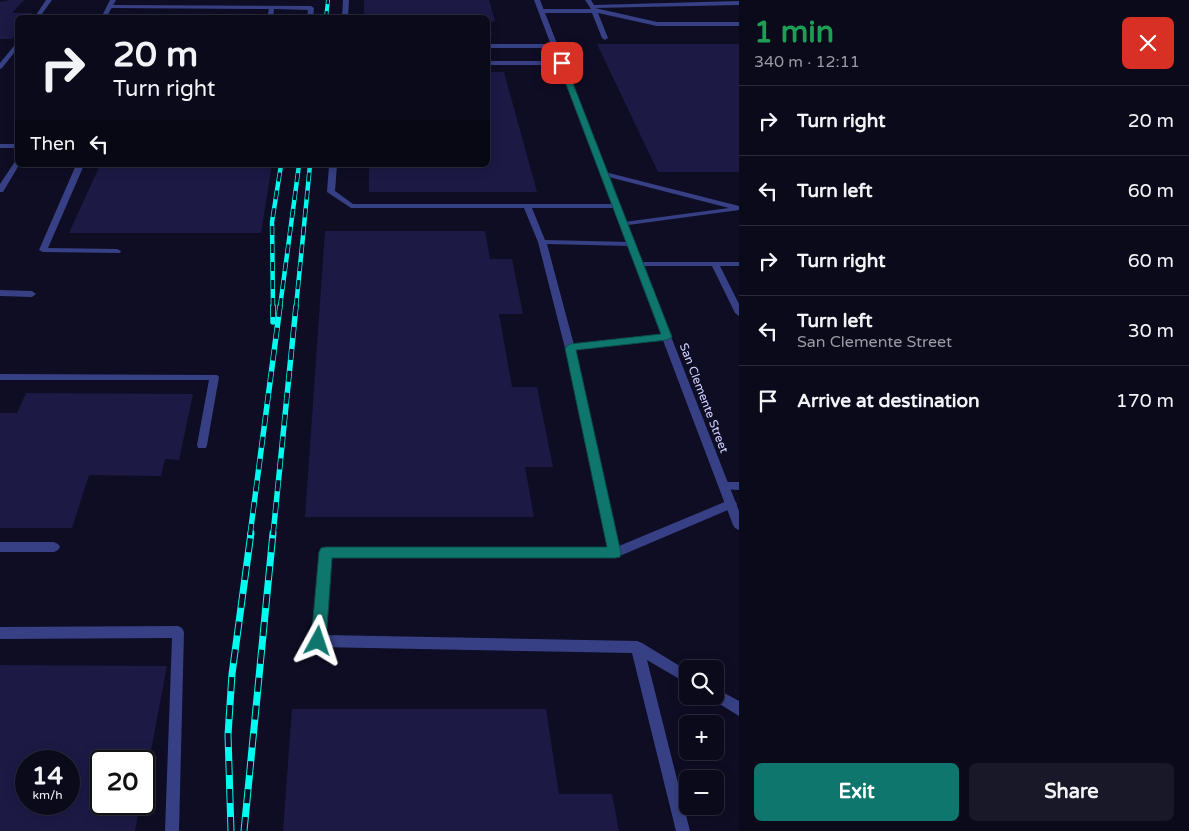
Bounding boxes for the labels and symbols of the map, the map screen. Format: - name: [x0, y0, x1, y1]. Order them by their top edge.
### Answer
- pin: [541, 42, 583, 84]
- street label: San Clemente Street: [677, 341, 732, 455]
- position arrow: [291, 614, 343, 666]
- speed limit sign: 20: [90, 750, 155, 815]

